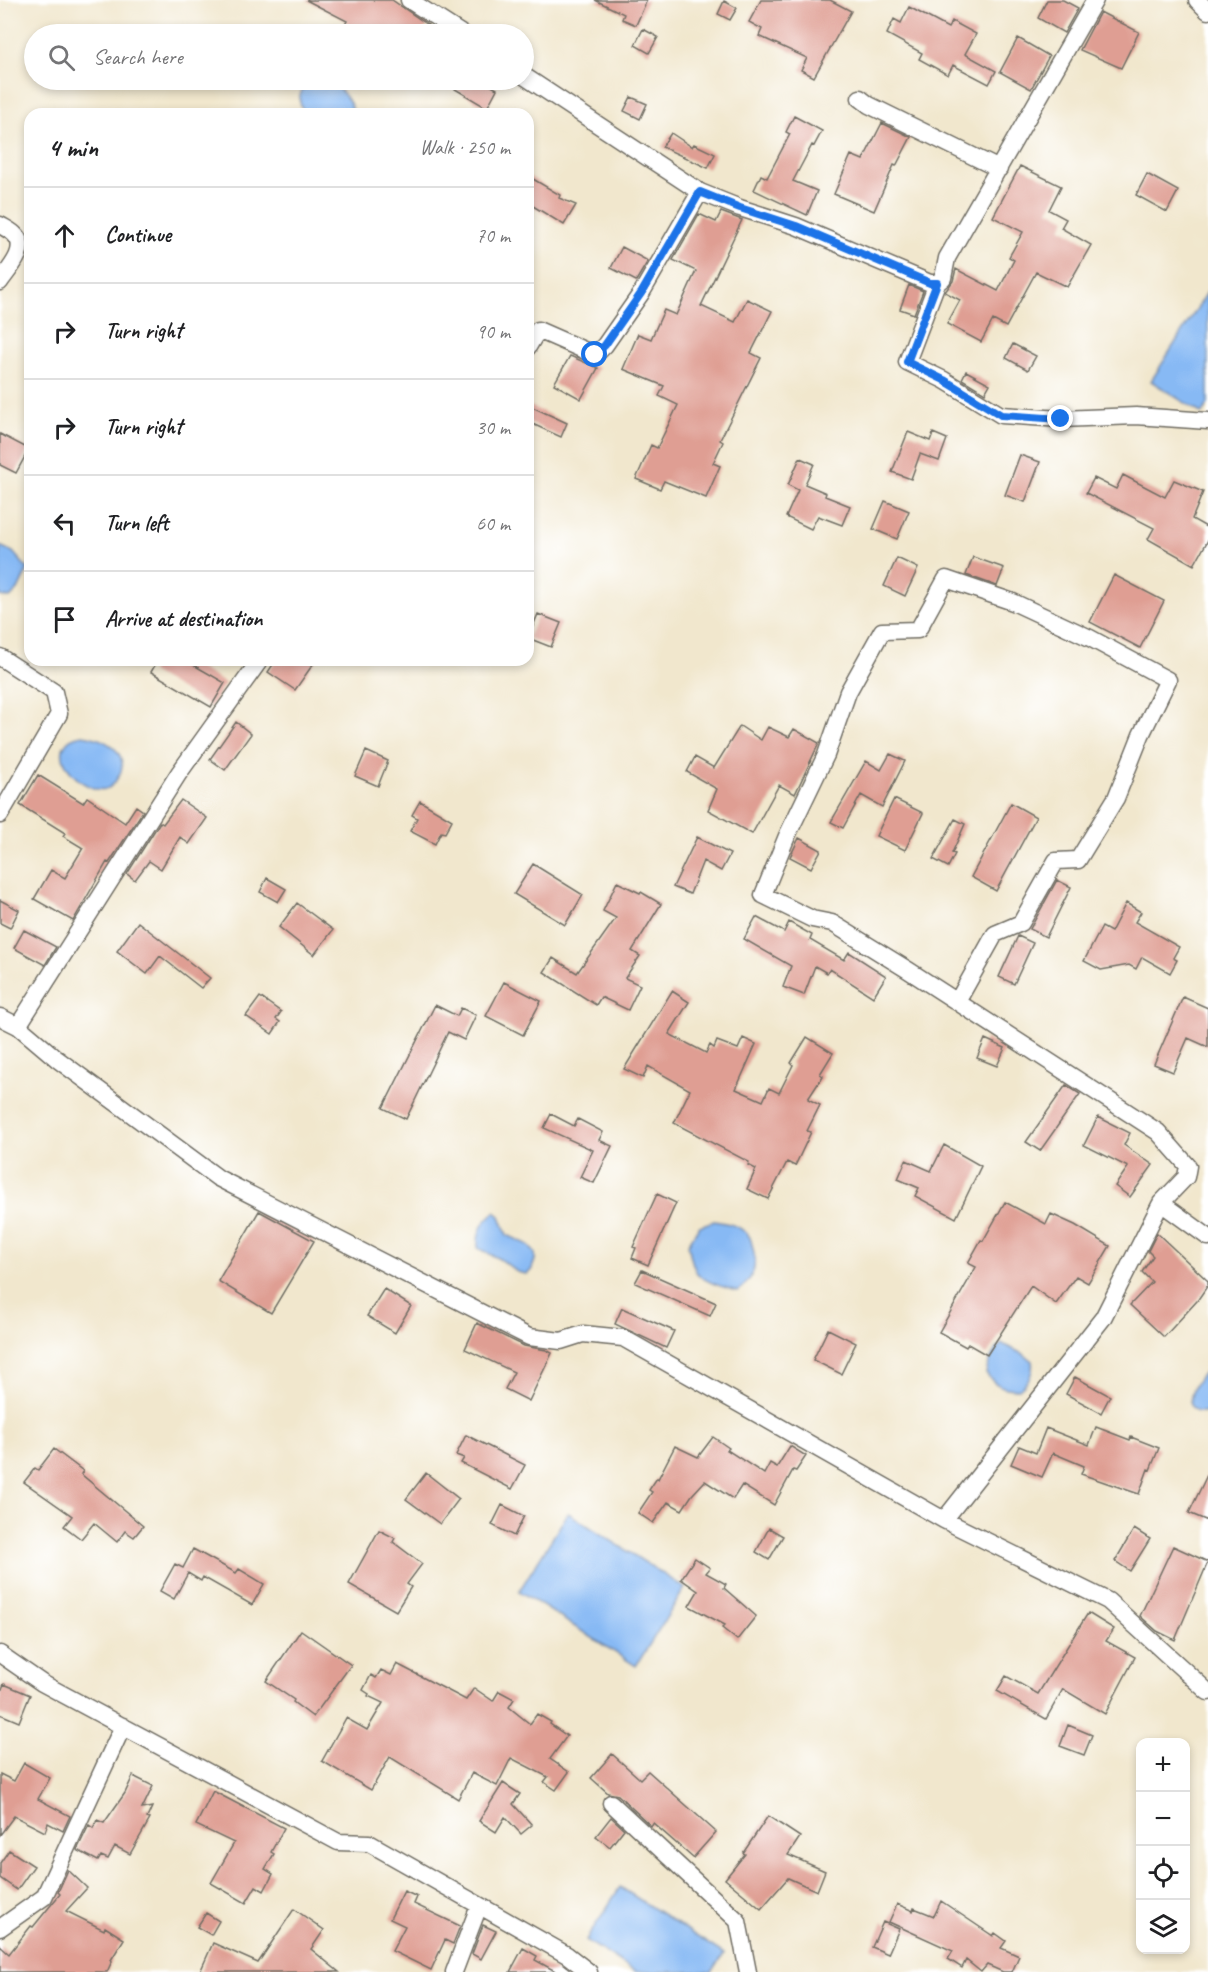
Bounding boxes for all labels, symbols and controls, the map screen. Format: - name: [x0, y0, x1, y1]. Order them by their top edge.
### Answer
- search box: [24, 24, 534, 90]
- icon: search: [45, 41, 78, 74]
- text: Search here: [93, 43, 183, 71]
- text: 4 min: [48, 131, 98, 164]
- text: Walk · 250 m: [420, 135, 510, 160]
- icon: ahead: [48, 219, 81, 252]
- text: Continue: [105, 221, 171, 249]
- text: 70 m: [476, 223, 510, 248]
- icon: right: [48, 315, 81, 348]
- text: Turn right: [105, 317, 182, 345]
- text: 90 m: [476, 319, 510, 344]
- route start: [581, 341, 607, 367]
- route end: [1047, 405, 1073, 431]
- icon: right: [48, 411, 81, 444]
- text: Turn right: [105, 413, 182, 441]
- text: 30 m: [476, 415, 510, 440]
- icon: left: [48, 507, 81, 540]
- text: Turn left: [105, 509, 169, 537]
- text: 60 m: [476, 511, 510, 536]
- icon: arrive: [48, 603, 81, 636]
- text: Arrive at destination: [105, 605, 262, 633]
- map controls: [1136, 1738, 1190, 1954]
- button: +: [1136, 1738, 1190, 1792]
- button: −: [1136, 1792, 1190, 1846]
- button: locate: [1136, 1846, 1190, 1900]
- button: layers: [1136, 1900, 1190, 1954]

